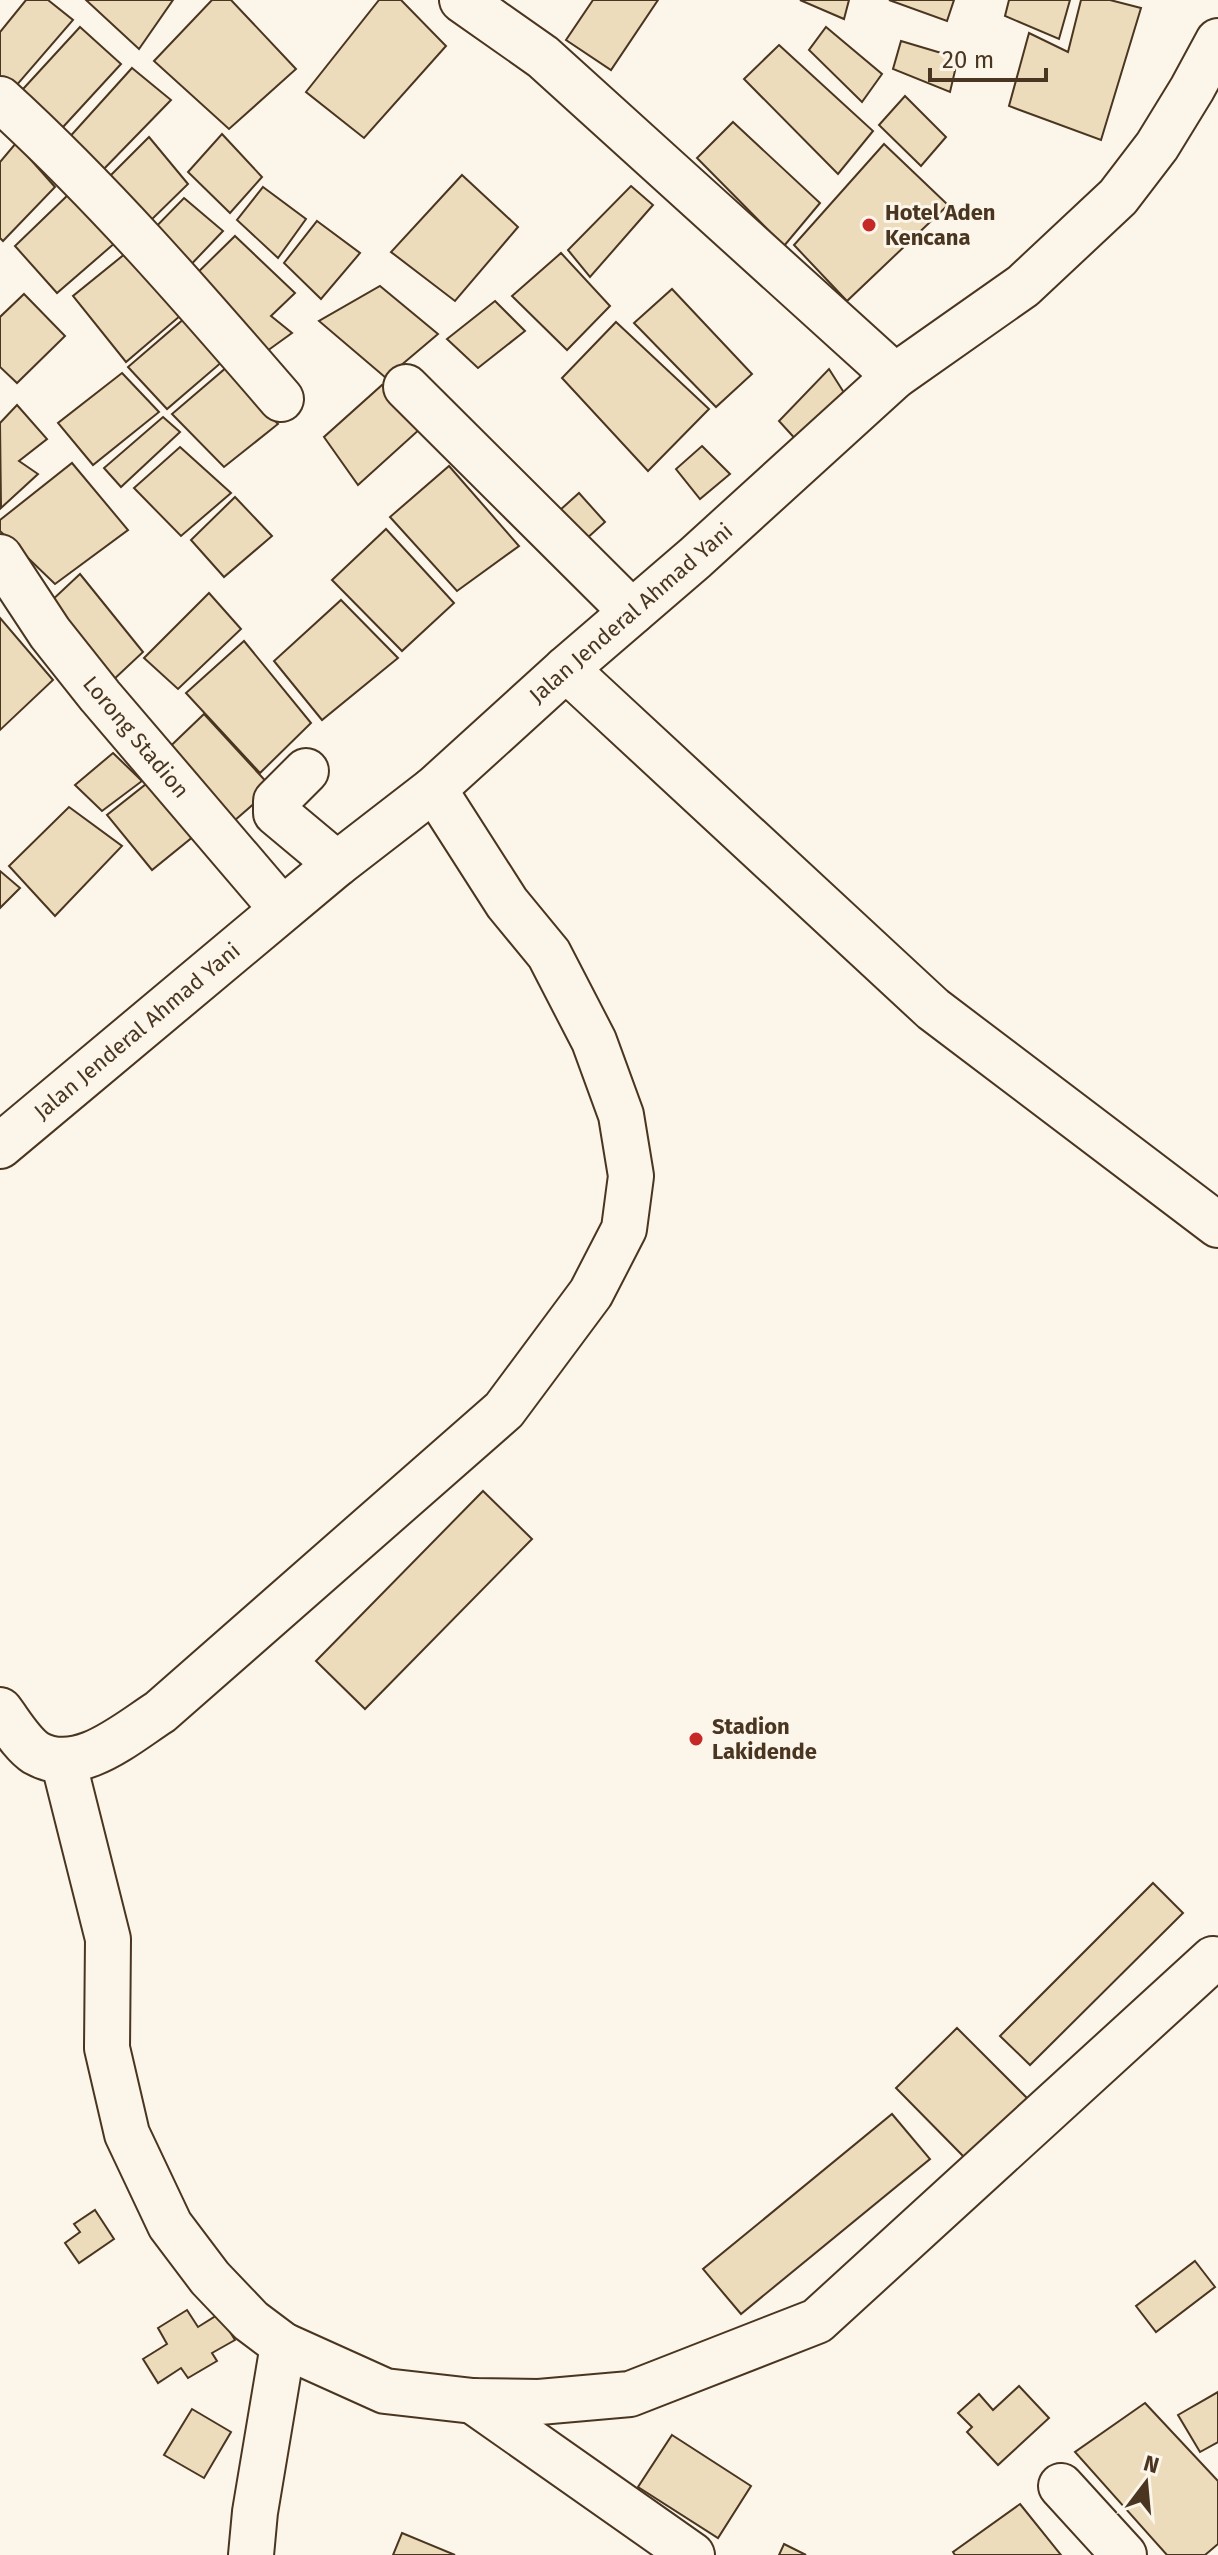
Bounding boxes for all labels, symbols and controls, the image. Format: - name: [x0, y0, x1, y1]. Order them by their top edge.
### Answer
- scale bar: [930, 32, 1046, 82]
- text: 20 m: [942, 46, 994, 74]
- place label: Hotel Aden Kencana: [885, 199, 996, 251]
- marker: Hotel Aden Kencana: [860, 216, 878, 234]
- street label: Jalan Jenderal Ahmad Yani: [524, 517, 738, 709]
- street label: Lorong Stadion: [77, 671, 195, 803]
- street label: Jalan Jenderal Ahmad Yani: [28, 937, 246, 1125]
- place label: Stadion Lakidende: [712, 1713, 817, 1765]
- marker: Stadion Lakidende: [687, 1730, 705, 1748]
- north arrow: [1106, 2443, 1186, 2523]
- text: N: [1141, 2449, 1162, 2479]

